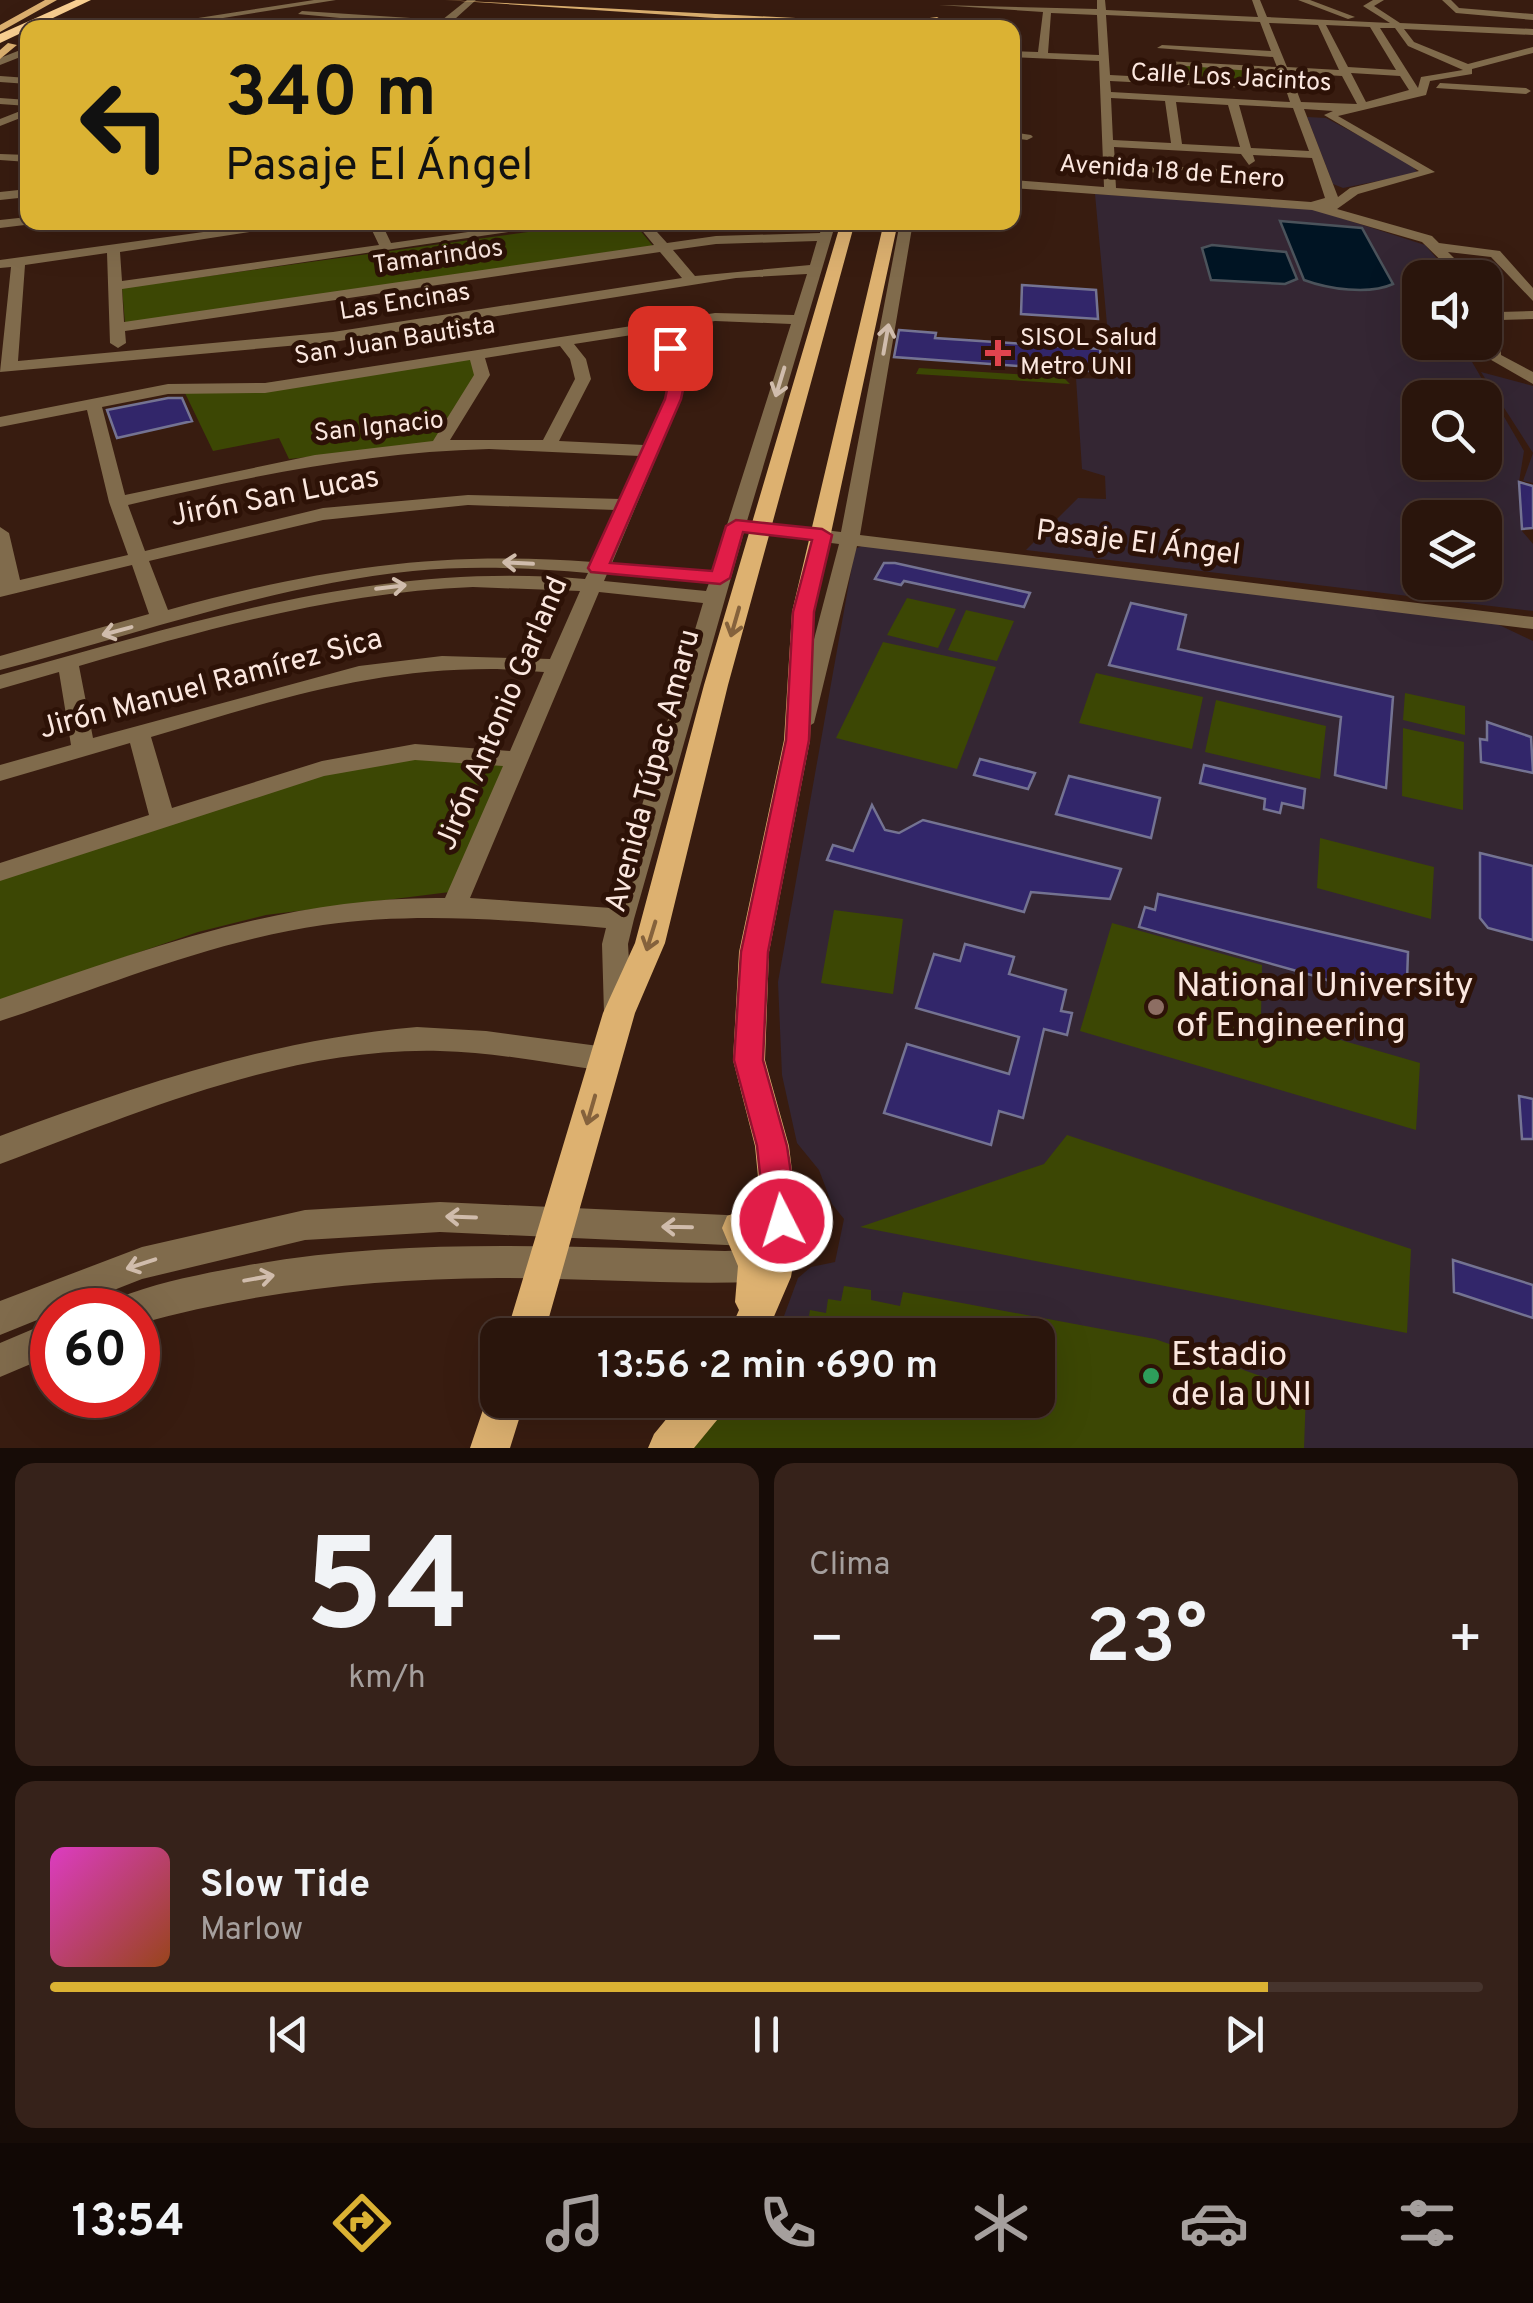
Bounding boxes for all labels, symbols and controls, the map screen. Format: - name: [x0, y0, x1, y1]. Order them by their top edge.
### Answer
- text: 340 m: [225, 52, 437, 141]
- street label: Calle Los Jacintos: [1130, 58, 1332, 100]
- icon: left: [60, 60, 190, 190]
- text: Pasaje El Ángel: [225, 139, 533, 196]
- street label: Avenida 18 de Enero: [1058, 149, 1286, 197]
- street label: Tamarindos: [371, 233, 505, 283]
- map controls: [1402, 260, 1502, 600]
- button: sound: [1402, 260, 1502, 360]
- street label: Las Encinas: [337, 277, 473, 329]
- pin: [628, 306, 713, 391]
- street label: San Juan Bautista: [292, 310, 498, 374]
- icon: arrive: [643, 321, 698, 376]
- one-way arrow: [877, 323, 896, 356]
- place label: SISOL Salud Metro UNI: [1020, 323, 1157, 384]
- marker: SISOL Salud Metro UNI: [985, 340, 1011, 366]
- one-way arrow: [770, 366, 788, 398]
- button: search: [1402, 380, 1502, 480]
- street label: San Ignacio: [313, 405, 445, 451]
- street label: Jirón San Lucas: [168, 460, 382, 536]
- button: layers: [1402, 500, 1502, 600]
- street label: Pasaje El Ángel: [1034, 511, 1242, 575]
- one-way arrow: [503, 553, 535, 572]
- street label: Jirón Antonio Garland: [429, 572, 577, 856]
- one-way arrow: [374, 577, 407, 596]
- one-way arrow: [725, 606, 743, 637]
- street label: Jirón Manuel Ramírez Sica: [35, 621, 387, 749]
- one-way arrow: [102, 623, 133, 642]
- street label: Avenida Túpac Amaru: [598, 625, 710, 917]
- one-way arrow: [641, 920, 659, 951]
- place label: National University of Engineering: [1176, 965, 1473, 1049]
- marker: National University of Engineering: [1145, 996, 1167, 1018]
- one-way arrow: [581, 1094, 599, 1125]
- position arrow: [730, 1169, 834, 1273]
- one-way arrow: [446, 1208, 478, 1227]
- one-way arrow: [662, 1218, 694, 1236]
- one-way arrow: [126, 1256, 157, 1274]
- one-way arrow: [242, 1268, 275, 1287]
- speed limit sign: 60: [30, 1288, 160, 1418]
- place label: Estadio de la UNI: [1171, 1334, 1312, 1418]
- text: 13:56 · 2 min · 690 m: [597, 1343, 938, 1392]
- marker: Estadio de la UNI: [1140, 1365, 1162, 1387]
- text: 54: [304, 1511, 470, 1676]
- text: Clima: [809, 1546, 890, 1586]
- text: 23°: [1085, 1594, 1207, 1689]
- text: −: [809, 1607, 844, 1677]
- text: +: [1448, 1607, 1483, 1677]
- text: km/h: [348, 1659, 426, 1699]
- text: Slow Tide: [200, 1862, 370, 1911]
- text: Marlow: [200, 1911, 303, 1951]
- icon: previous: [261, 2007, 316, 2062]
- icon: pause: [739, 2007, 794, 2062]
- icon: next: [1217, 2007, 1272, 2062]
- icon: directions: [327, 2188, 397, 2258]
- icon: music: [540, 2188, 610, 2258]
- icon: phone: [753, 2188, 823, 2258]
- icon: climate: [966, 2188, 1036, 2258]
- icon: car: [1179, 2188, 1249, 2258]
- icon: filters: [1392, 2188, 1462, 2258]
- text: 13:54: [71, 2195, 185, 2252]

